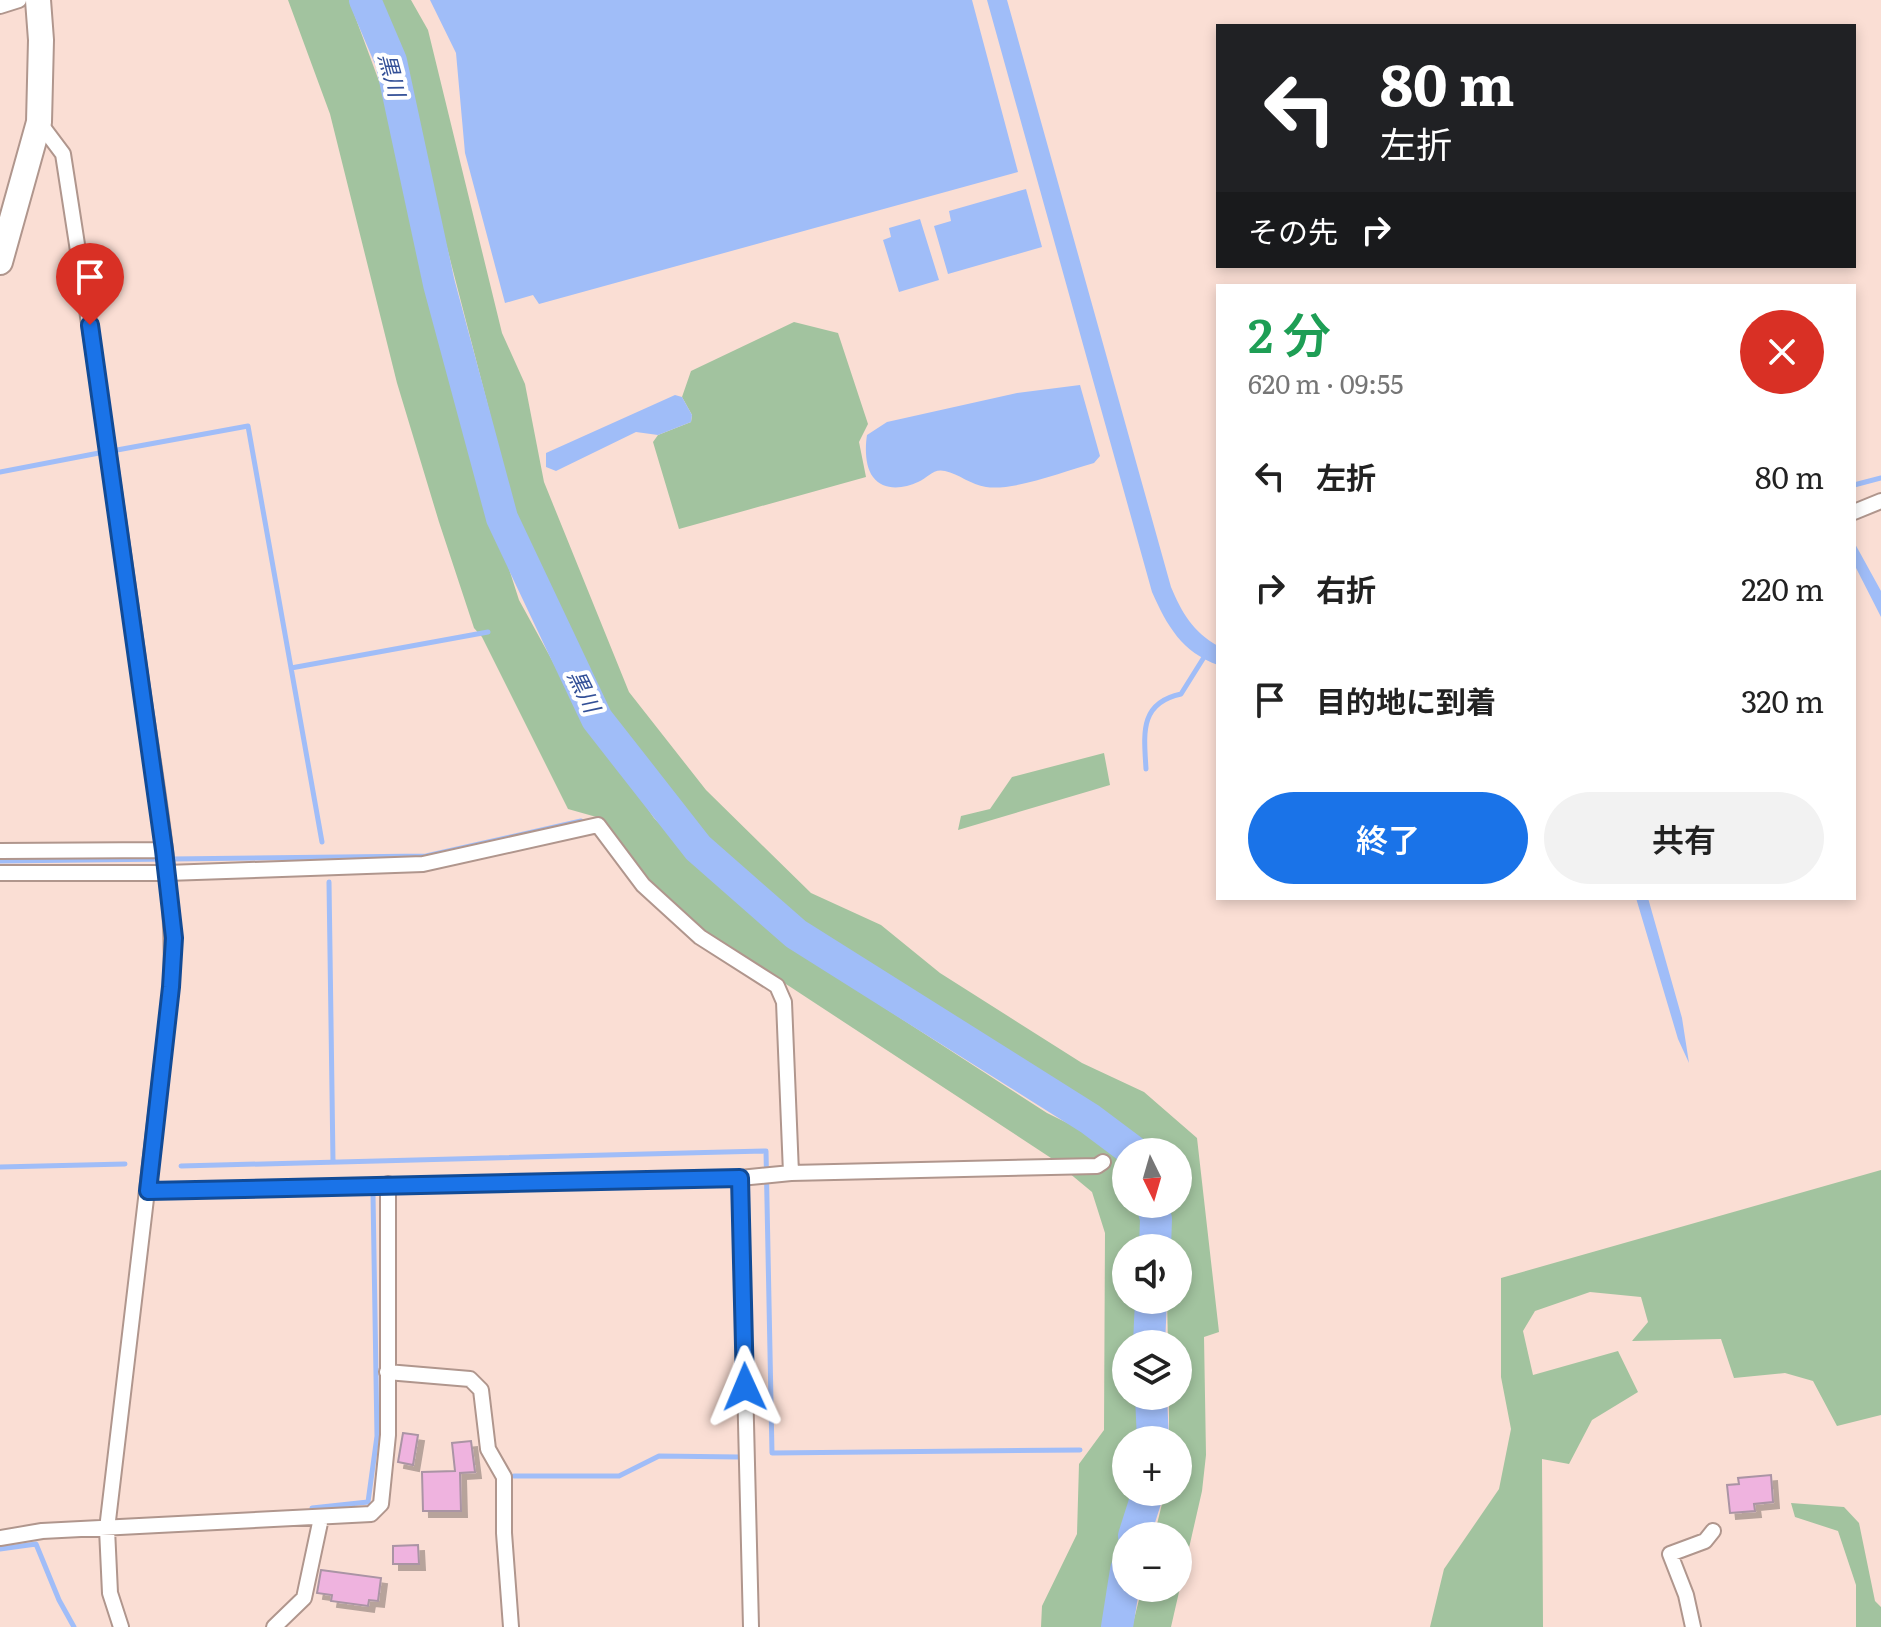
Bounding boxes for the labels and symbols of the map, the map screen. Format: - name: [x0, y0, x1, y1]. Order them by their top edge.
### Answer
- water label: 黒川: [372, 49, 416, 102]
- pin: [56, 243, 124, 325]
- water label: 黒川: [561, 663, 611, 719]
- north arrow: [1112, 1138, 1192, 1218]
- position arrow: [703, 1345, 787, 1429]

